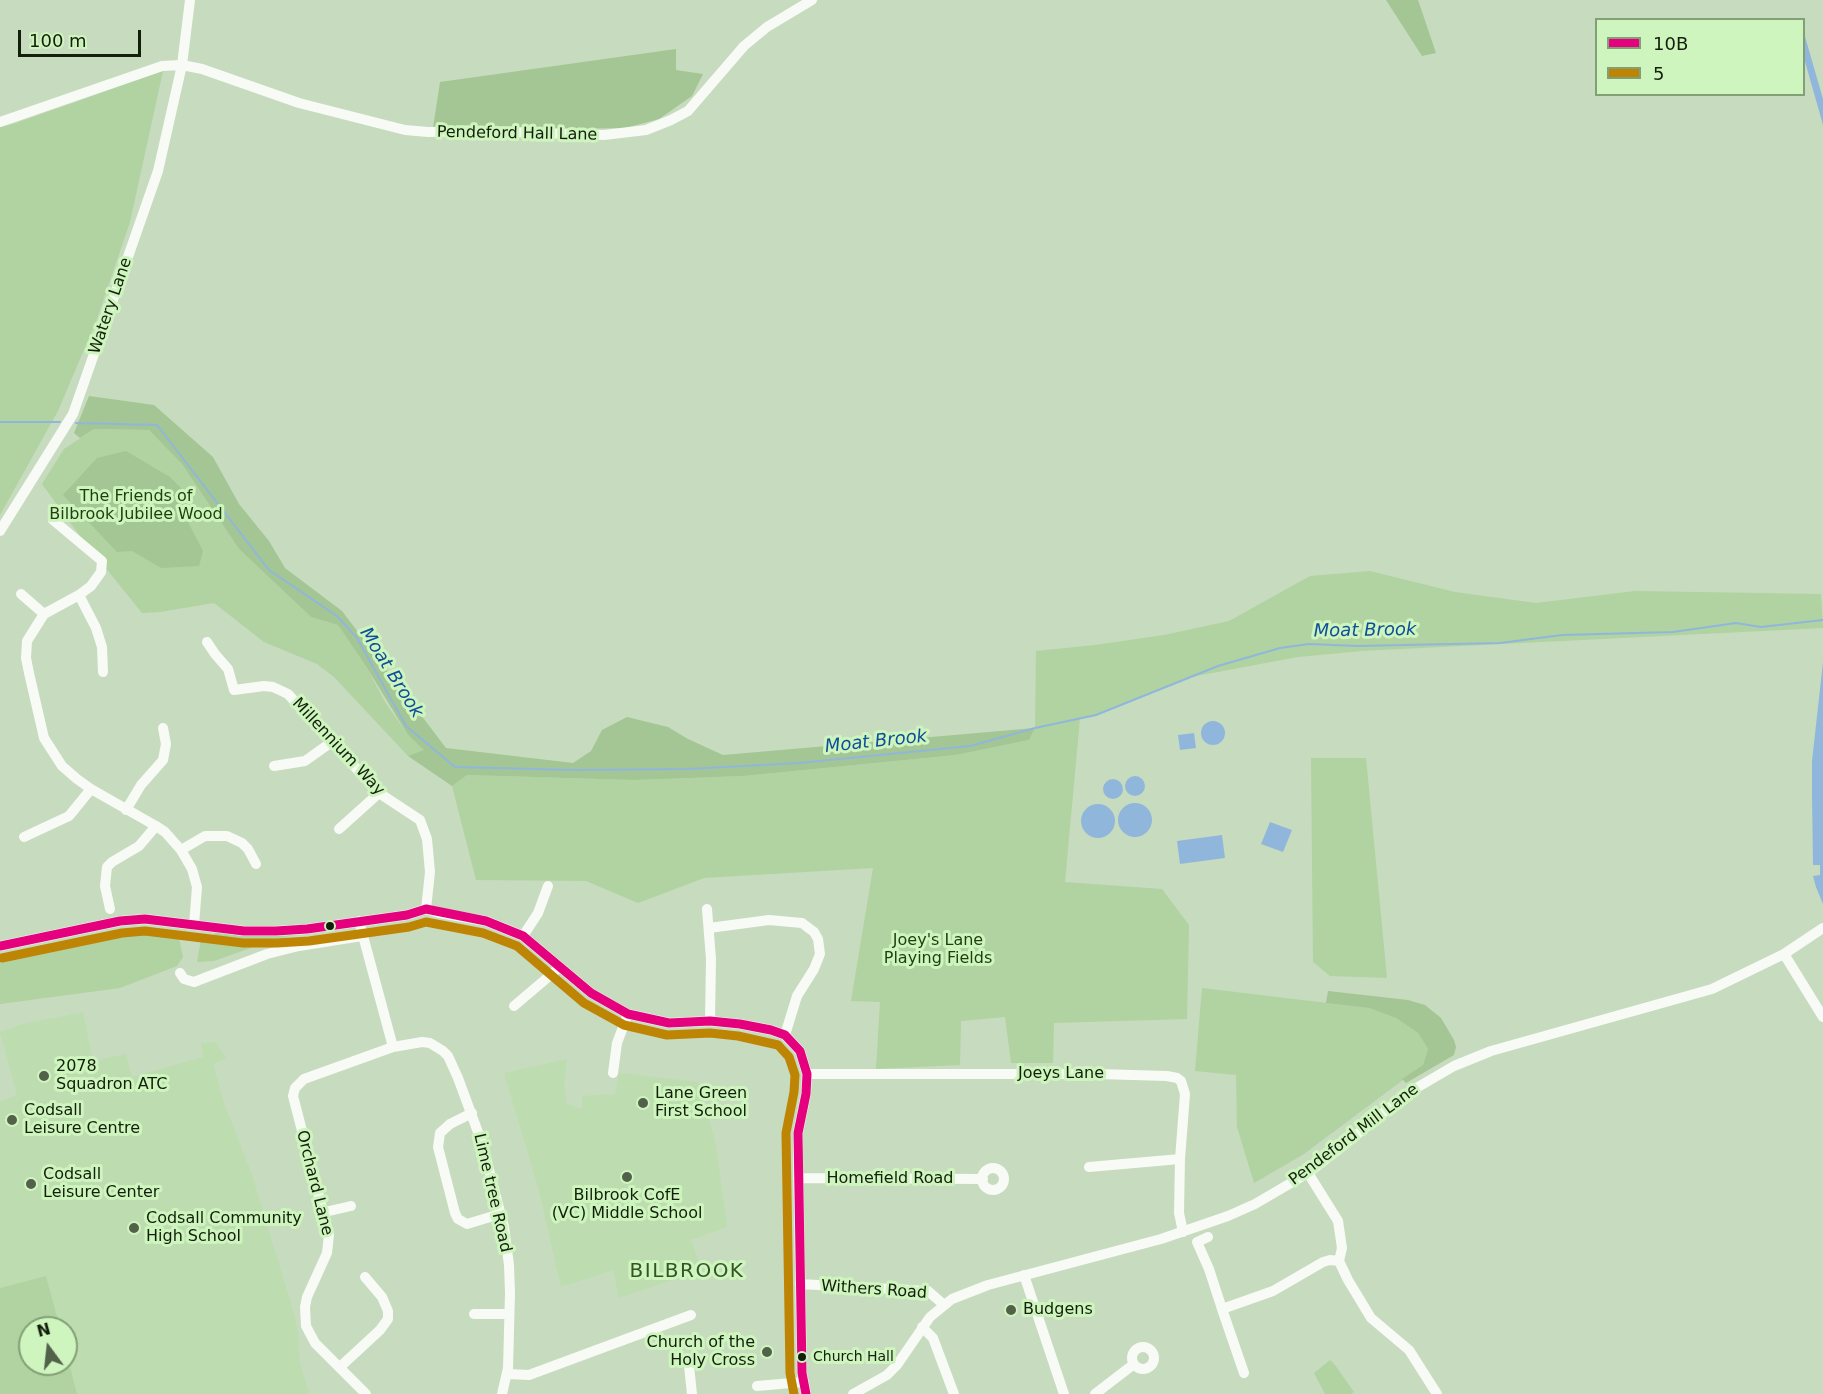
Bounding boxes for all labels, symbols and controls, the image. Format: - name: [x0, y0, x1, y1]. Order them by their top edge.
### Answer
- scale bar: [21, 18, 144, 56]
- legend: [1595, 18, 1805, 96]
- text: 100 m: [29, 30, 87, 51]
- text: 10B: [1653, 33, 1688, 54]
- text: 5: [1653, 63, 1664, 84]
- street label: Pendeford Hall Lane: [437, 123, 597, 145]
- street label: Watery Lane: [86, 255, 136, 357]
- park label: The Friends of Bilbrook Jubilee Wood: [49, 487, 223, 525]
- water label: Moat Brook: [1314, 619, 1416, 643]
- water label: Moat Brook: [355, 624, 427, 722]
- street label: Millennium Way: [288, 694, 388, 800]
- water label: Moat Brook: [824, 726, 928, 758]
- unlabelled marker: [324, 920, 336, 932]
- park label: Joey's Lane Playing Fields: [884, 931, 992, 969]
- place label: 2078 Squadron ATC: [56, 1057, 167, 1095]
- street label: Joeys Lane: [1018, 1064, 1104, 1084]
- marker: 2078 Squadron ATC: [37, 1069, 51, 1083]
- street label: Pendeford Mill Lane: [1286, 1080, 1422, 1190]
- place label: Lane Green First School: [655, 1084, 747, 1122]
- marker: Lane Green First School: [636, 1096, 650, 1110]
- place label: Codsall Leisure Centre: [24, 1101, 140, 1139]
- marker: Codsall Leisure Centre: [5, 1113, 19, 1127]
- street label: Orchard Lane: [292, 1128, 336, 1238]
- street label: Lime tree Road: [469, 1132, 515, 1254]
- place label: Codsall Leisure Center: [43, 1165, 159, 1203]
- street label: Homefield Road: [826, 1169, 954, 1189]
- marker: Bilbrook CofE (VC) Middle School: [620, 1170, 634, 1184]
- marker: Codsall Leisure Center: [24, 1177, 38, 1191]
- place label: Bilbrook CofE (VC) Middle School: [552, 1186, 702, 1224]
- place label: Codsall Community High School: [146, 1209, 302, 1247]
- marker: Codsall Community High School: [127, 1221, 141, 1235]
- district label: BILBROOK: [630, 1260, 744, 1284]
- street label: Withers Road: [820, 1277, 928, 1303]
- place label: Budgens: [1023, 1300, 1093, 1320]
- marker: Budgens: [1004, 1303, 1018, 1317]
- north arrow: [18, 1316, 78, 1376]
- text: N: [35, 1319, 53, 1341]
- place label: Church of the Holy Cross: [647, 1333, 755, 1371]
- marker: Church of the Holy Cross: [760, 1345, 774, 1359]
- place label: Church Hall: [813, 1349, 894, 1365]
- marker: Church Hall: [796, 1351, 808, 1363]

